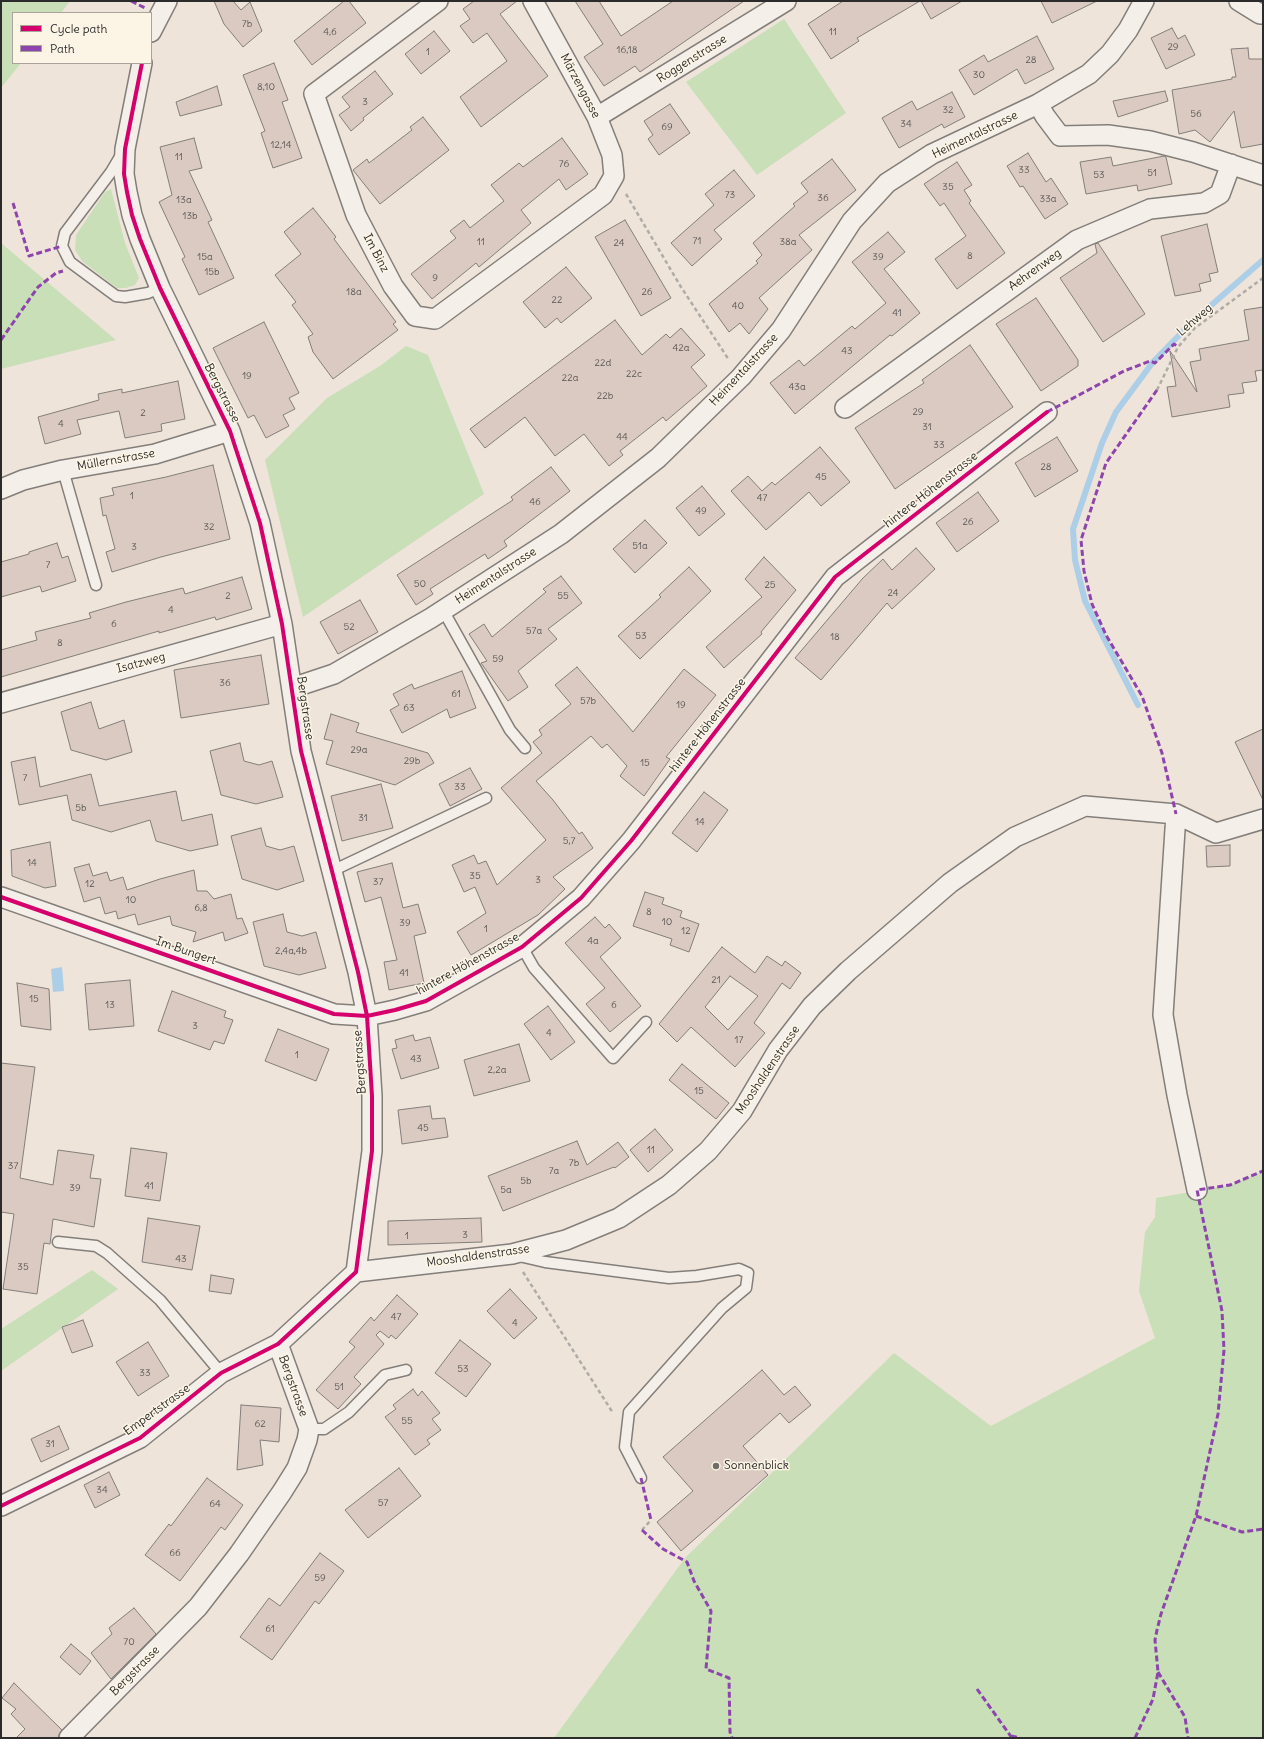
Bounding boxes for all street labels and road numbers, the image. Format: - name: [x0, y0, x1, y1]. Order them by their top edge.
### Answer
- street label: Roggenstrasse: [654, 32, 730, 86]
- street label: Märzengasse: [557, 51, 603, 121]
- street label: Heimentalstrasse: [930, 108, 1020, 162]
- street label: Im Binz: [360, 231, 392, 275]
- street label: Aehrenweg: [1006, 246, 1064, 294]
- street label: Lehweg: [1174, 301, 1216, 339]
- street label: Heimentalstrasse: [707, 331, 781, 409]
- street label: Bergstrasse: [201, 361, 243, 425]
- street label: Müllernstrasse: [76, 446, 156, 474]
- street label: hintere Höhenstrasse: [881, 449, 981, 531]
- street label: Heimentalstrasse: [453, 544, 539, 608]
- street label: Isatzweg: [115, 650, 167, 676]
- street label: Bergstrasse: [293, 675, 317, 741]
- street label: hintere Höhenstrasse: [667, 675, 749, 775]
- street label: hintere Höhenstrasse: [414, 930, 522, 998]
- street label: Im Bungert: [154, 934, 218, 968]
- street label: Mooshaldenstrasse: [733, 1023, 803, 1117]
- street label: Bergstrasse: [351, 1029, 369, 1095]
- street label: Mooshaldenstrasse: [426, 1242, 530, 1270]
- street label: Bergstrasse: [275, 1353, 311, 1419]
- street label: Empertstrasse: [121, 1381, 193, 1439]
- street label: Bergstrasse: [107, 1643, 163, 1699]

